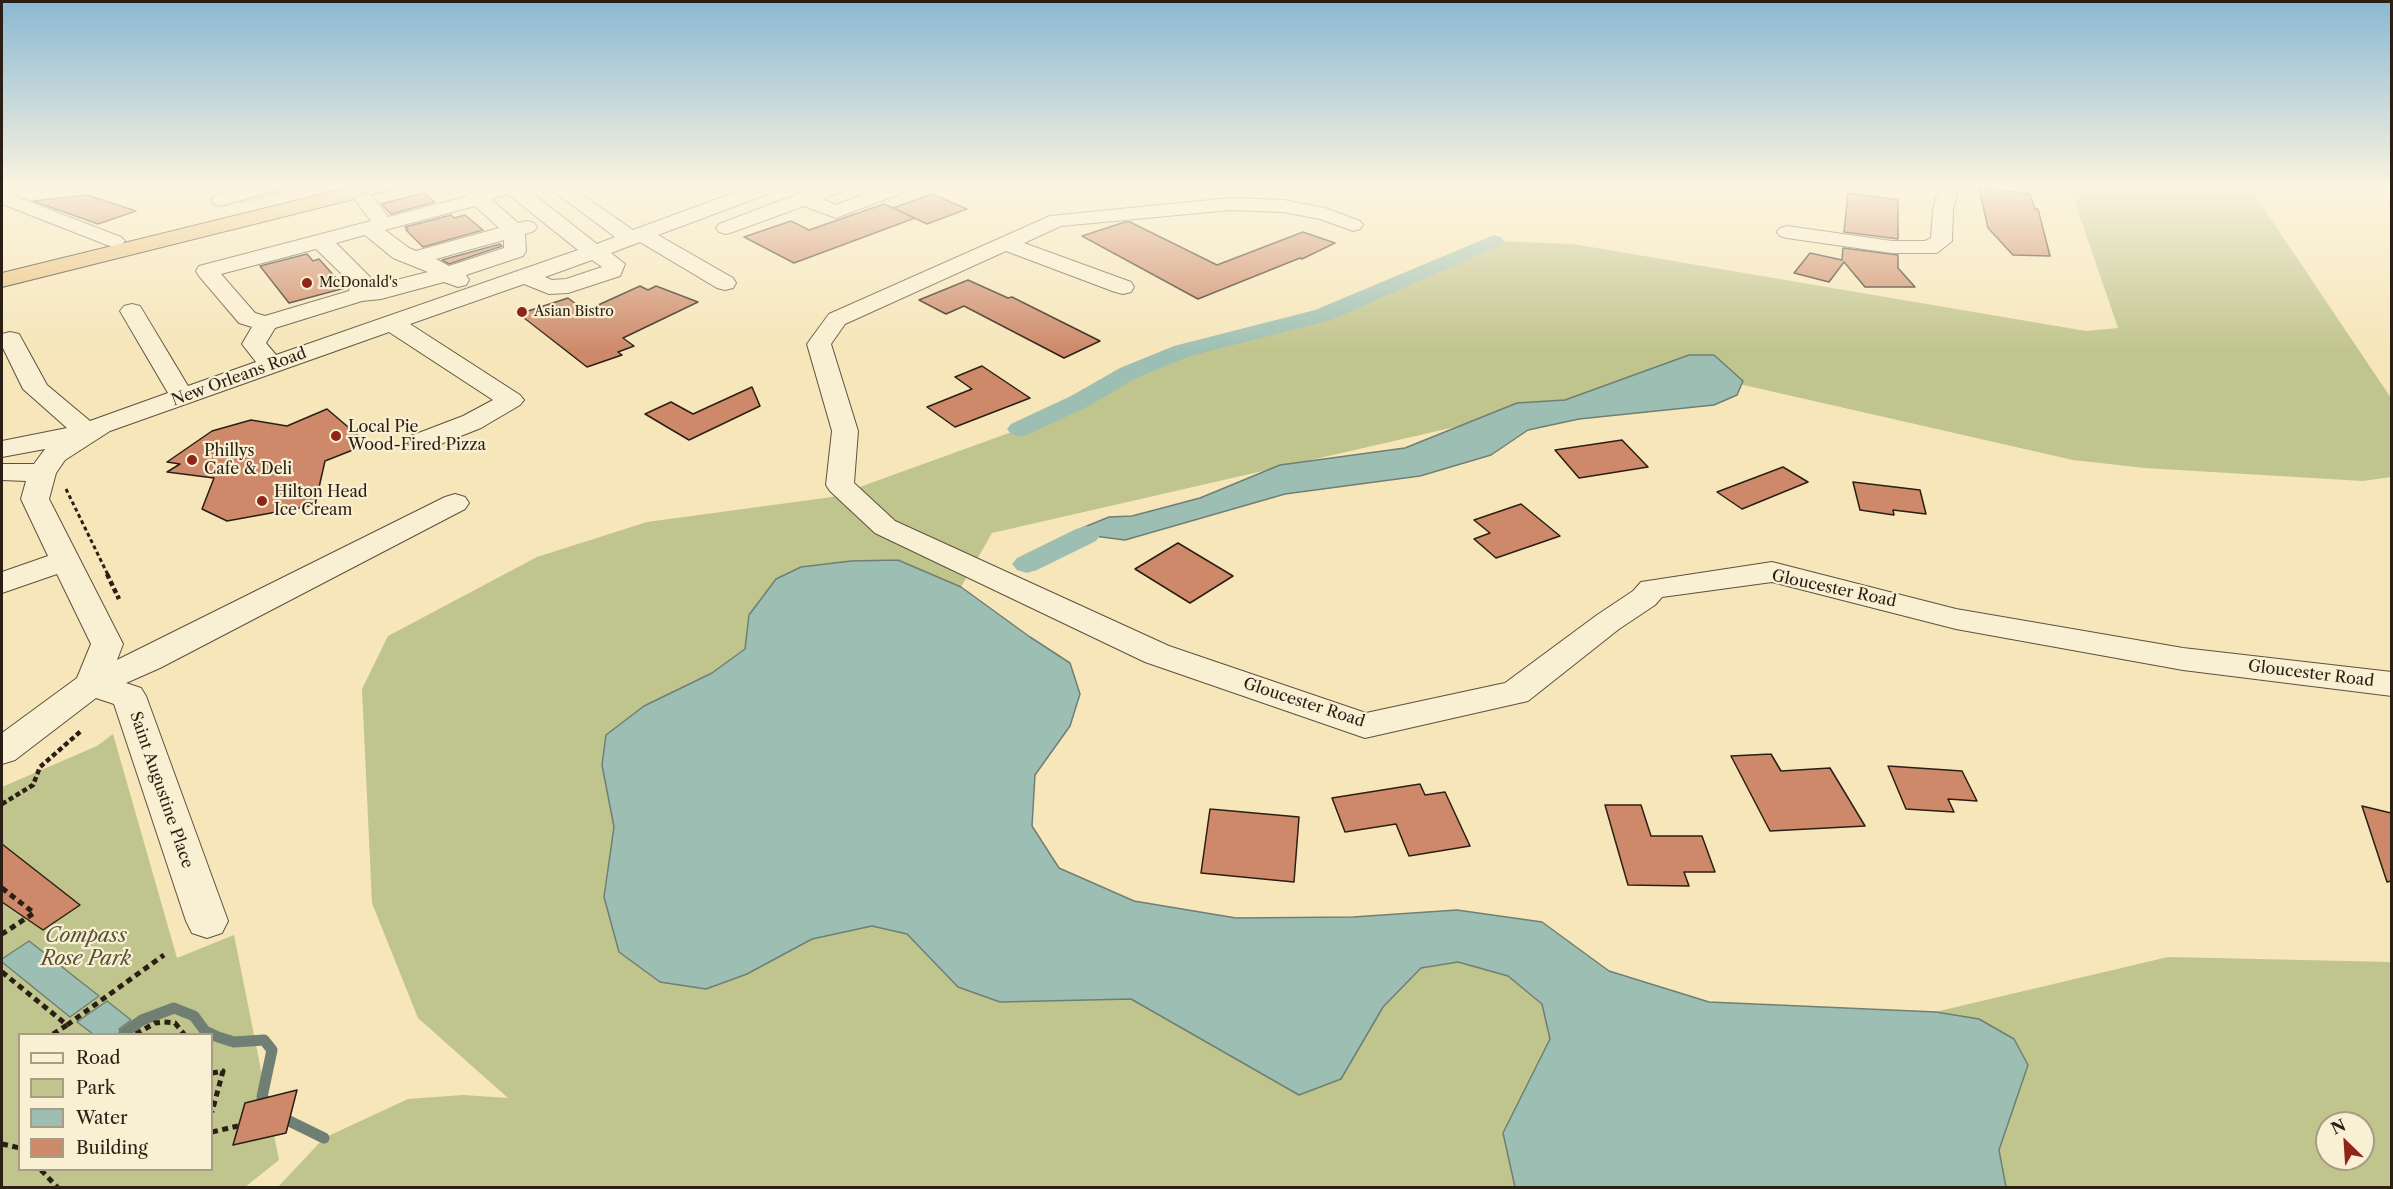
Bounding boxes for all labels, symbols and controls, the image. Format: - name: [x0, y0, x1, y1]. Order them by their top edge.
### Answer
- place label: McDonald's: [319, 275, 398, 291]
- marker: McDonald's: [300, 276, 314, 290]
- place label: Asian Bistro: [534, 304, 614, 320]
- marker: Asian Bistro: [515, 305, 529, 319]
- street label: New Orleans Road: [169, 344, 309, 410]
- place label: Local Pie Wood-Fired Pizza: [348, 417, 486, 455]
- marker: Local Pie Wood-Fired Pizza: [329, 429, 343, 443]
- place label: Phillys Cafe & Deli: [204, 441, 292, 479]
- marker: Phillys Cafe & Deli: [185, 453, 199, 467]
- place label: Hilton Head Ice Cream: [274, 482, 368, 520]
- marker: Hilton Head Ice Cream: [255, 494, 269, 508]
- street label: Gloucester Road: [1770, 566, 1898, 612]
- street label: Gloucester Road: [2247, 657, 2375, 691]
- street label: Gloucester Road: [1241, 674, 1367, 732]
- street label: Saint Augustine Place: [125, 709, 197, 871]
- park label: Compass Rose Park: [41, 924, 131, 971]
- legend: [18, 1033, 213, 1171]
- text: Road: [76, 1047, 121, 1069]
- text: Park: [76, 1077, 115, 1099]
- text: Water: [76, 1107, 128, 1129]
- north arrow: [2315, 1111, 2375, 1171]
- text: N: [2328, 1114, 2349, 1139]
- text: Building: [76, 1137, 148, 1159]

